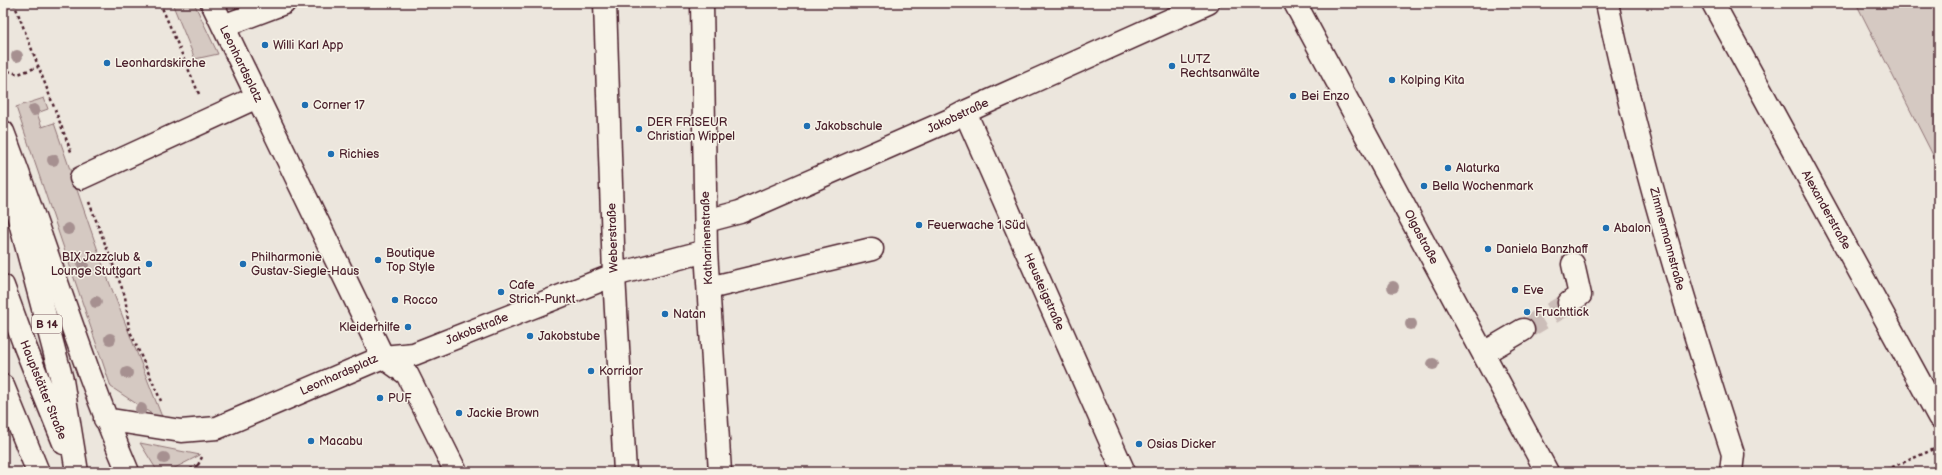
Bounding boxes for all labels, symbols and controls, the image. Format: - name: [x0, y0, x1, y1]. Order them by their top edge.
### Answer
- street label: Leonhardsplatz: [216, 23, 266, 105]
- place label: Willi Karl App: [273, 38, 344, 53]
- marker: Willi Karl App: [260, 40, 270, 50]
- place label: LUTZ Rechtsanwälte: [1180, 52, 1260, 81]
- place label: Leonhardskirche: [115, 56, 206, 71]
- marker: Leonhardskirche: [102, 58, 112, 68]
- marker: LUTZ Rechtsanwälte: [1167, 61, 1177, 71]
- place label: Kolping Kita: [1400, 73, 1465, 88]
- marker: Kolping Kita: [1387, 75, 1397, 85]
- place label: Bei Enzo: [1301, 89, 1350, 104]
- marker: Bei Enzo: [1288, 91, 1298, 101]
- street label: Jakobstraße: [925, 95, 991, 137]
- place label: Corner 17: [313, 98, 365, 113]
- marker: Corner 17: [300, 100, 310, 110]
- place label: DER FRISEUR Christian Wippel: [647, 115, 735, 144]
- place label: Jakobschule: [815, 119, 882, 134]
- marker: Jakobschule: [802, 121, 812, 131]
- marker: DER FRISEUR Christian Wippel: [634, 124, 644, 134]
- place label: Richies: [339, 147, 379, 162]
- marker: Richies: [326, 149, 336, 159]
- place label: Alaturka: [1456, 161, 1500, 176]
- marker: Alaturka: [1443, 163, 1453, 173]
- street label: Alexanderstraße: [1798, 168, 1854, 252]
- place label: Bella Wochenmark: [1432, 179, 1533, 194]
- marker: Bella Wochenmark: [1419, 181, 1429, 191]
- street label: Zimmermannstraße: [1646, 185, 1688, 292]
- street label: Katharinenstraße: [698, 191, 716, 285]
- street label: Weberstraße: [604, 203, 622, 273]
- street label: Olgastraße: [1400, 207, 1442, 267]
- place label: Feuerwache 1 Süd: [927, 218, 1026, 233]
- marker: Feuerwache 1 Süd: [914, 220, 924, 230]
- place label: Abalon: [1614, 221, 1651, 236]
- marker: Abalon: [1601, 223, 1611, 233]
- place label: Daniela Banzhaff: [1496, 242, 1589, 257]
- marker: Daniela Banzhaff: [1483, 244, 1493, 254]
- place label: Boutique Top Style: [386, 246, 435, 275]
- place label: BIX Jazzclub & Lounge Stuttgart: [51, 250, 141, 279]
- place label: Philharmonie Gustav-Siegle-Haus: [251, 250, 359, 279]
- street label: Heusteigstraße: [1020, 251, 1068, 333]
- marker: Boutique Top Style: [373, 255, 383, 265]
- marker: BIX Jazzclub & Lounge Stuttgart: [144, 259, 154, 269]
- marker: Philharmonie Gustav-Siegle-Haus: [238, 259, 248, 269]
- place label: Cafe Strich-Punkt: [509, 278, 576, 307]
- place label: Eve: [1523, 283, 1544, 298]
- marker: Eve: [1510, 285, 1520, 295]
- marker: Cafe Strich-Punkt: [496, 287, 506, 297]
- place label: Rocco: [403, 293, 438, 308]
- marker: Rocco: [390, 295, 400, 305]
- place label: Fruchttick: [1535, 305, 1589, 320]
- place label: Natan: [673, 307, 706, 322]
- marker: Fruchttick: [1522, 307, 1532, 317]
- marker: Natan: [660, 309, 670, 319]
- street label: Jakobstraße: [443, 310, 511, 348]
- road number: B 14: [32, 315, 62, 333]
- place label: Kleiderhilfe: [339, 320, 400, 335]
- marker: Kleiderhilfe: [403, 322, 413, 332]
- place label: Jakobstube: [538, 329, 600, 344]
- marker: Jakobstube: [525, 331, 535, 341]
- street label: Hauptstätter Straße: [16, 338, 70, 442]
- street label: Leonhardsplatz: [298, 351, 380, 399]
- place label: Korridor: [599, 364, 644, 379]
- marker: Korridor: [586, 366, 596, 376]
- place label: PUF: [388, 391, 412, 406]
- marker: PUF: [375, 393, 385, 403]
- place label: Jackie Brown: [467, 406, 539, 421]
- marker: Jackie Brown: [454, 408, 464, 418]
- place label: Macabu: [319, 434, 363, 449]
- marker: Macabu: [306, 436, 316, 446]
- place label: Osias Dicker: [1147, 437, 1217, 452]
- marker: Osias Dicker: [1134, 439, 1144, 449]

